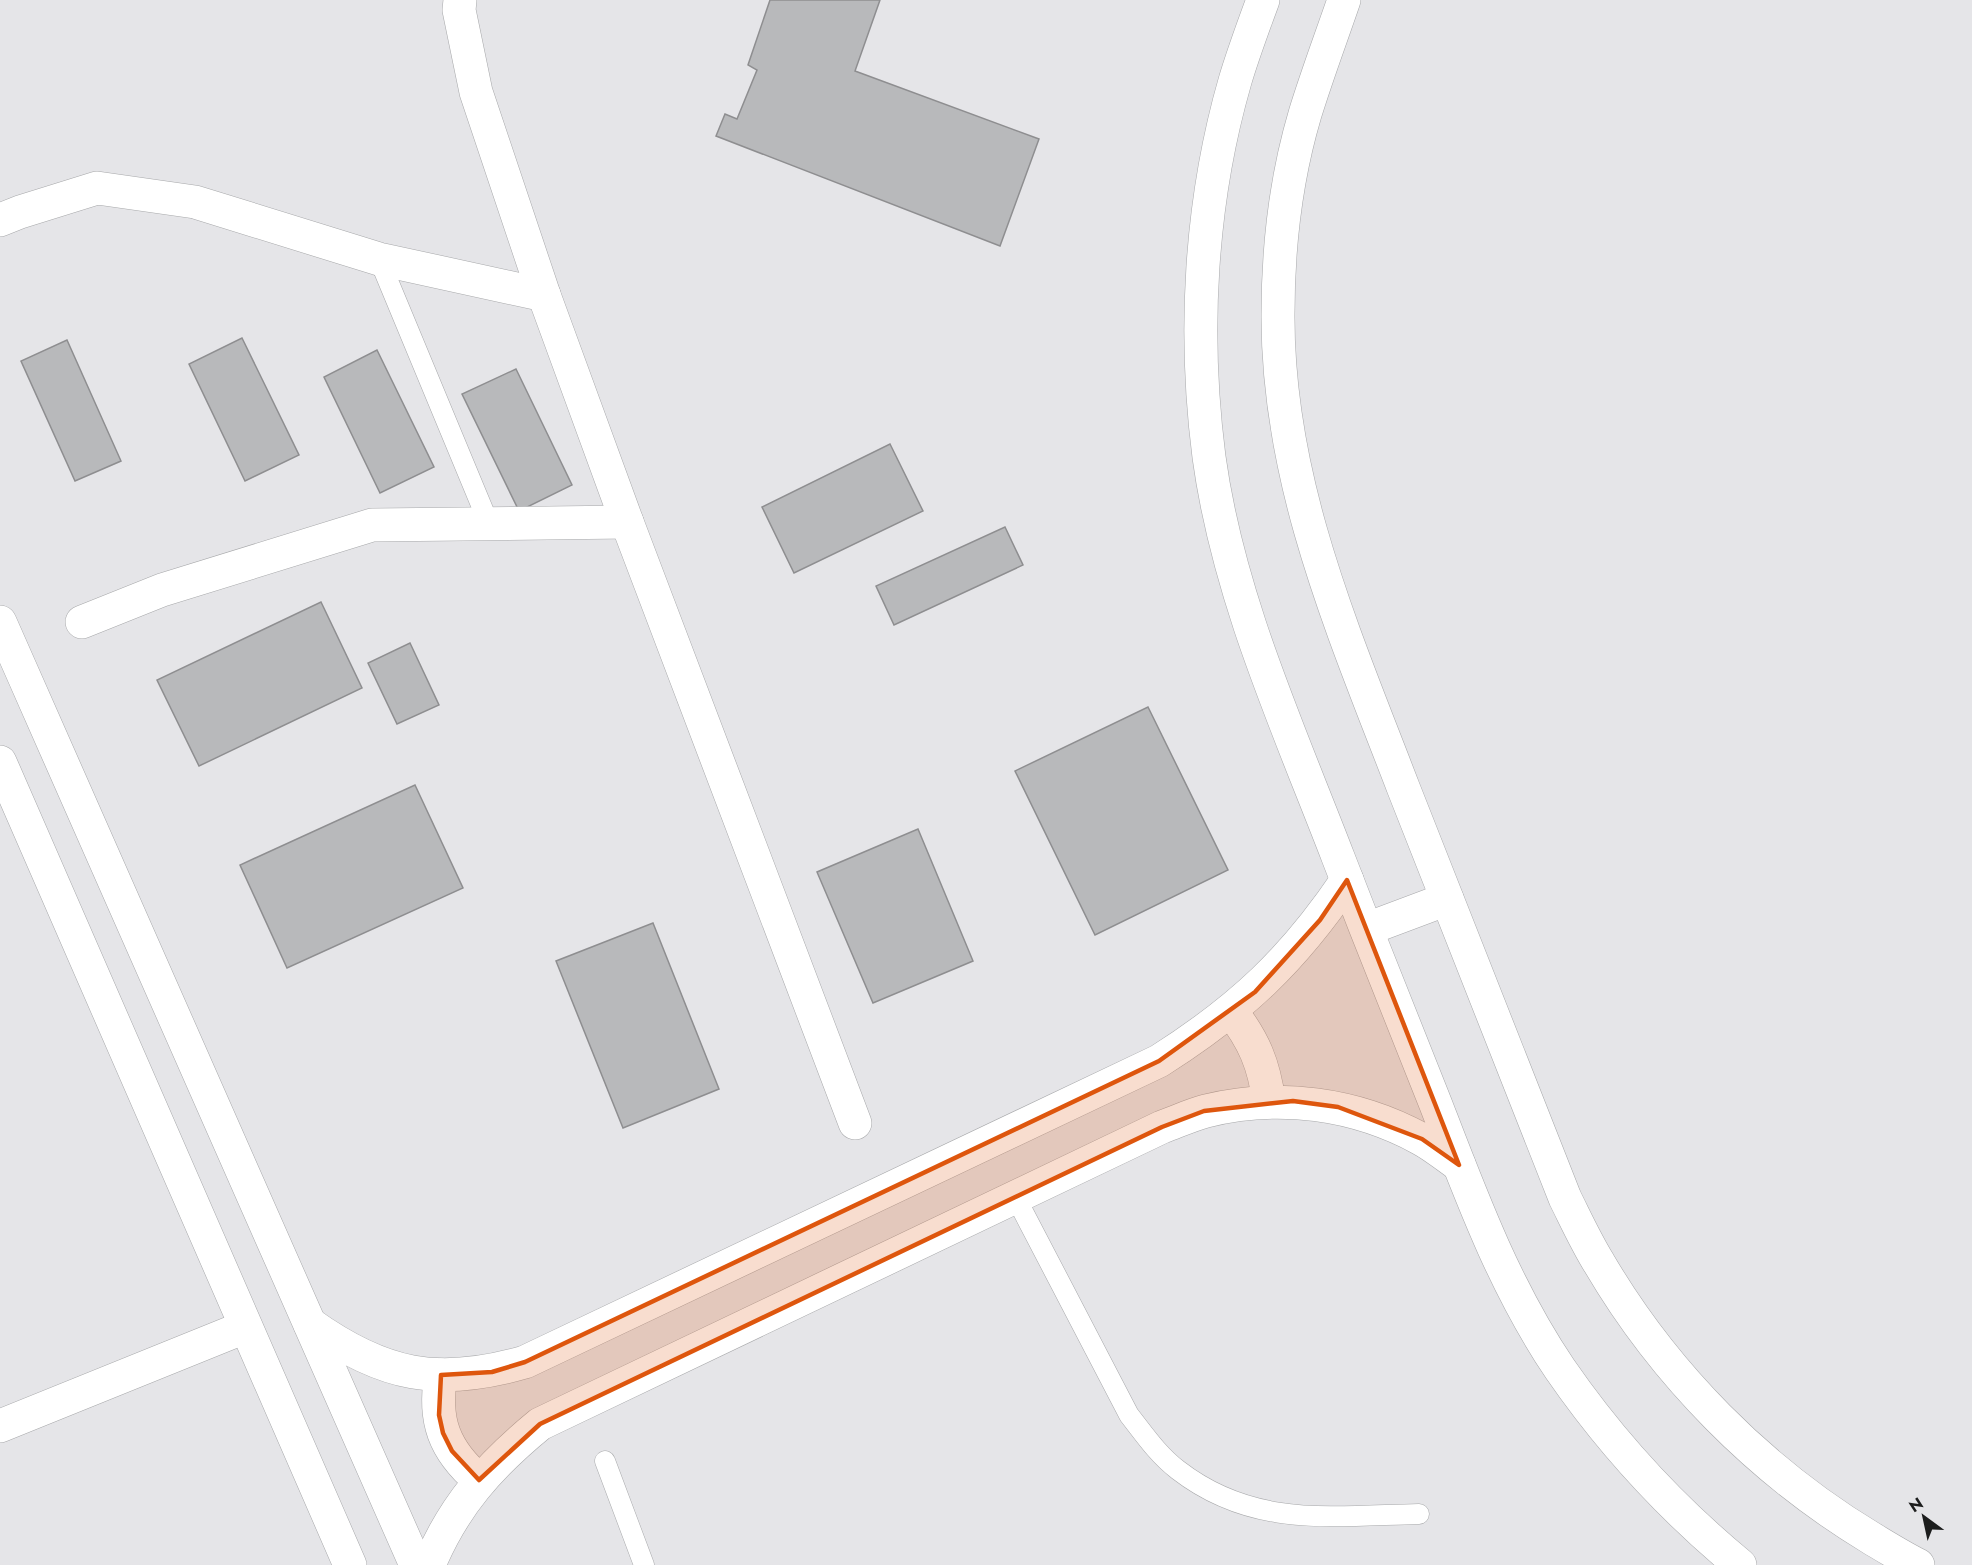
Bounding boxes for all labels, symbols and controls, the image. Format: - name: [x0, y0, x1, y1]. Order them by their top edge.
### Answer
- north arrow: [1894, 1487, 1954, 1547]
- text: N: [1905, 1492, 1928, 1518]

